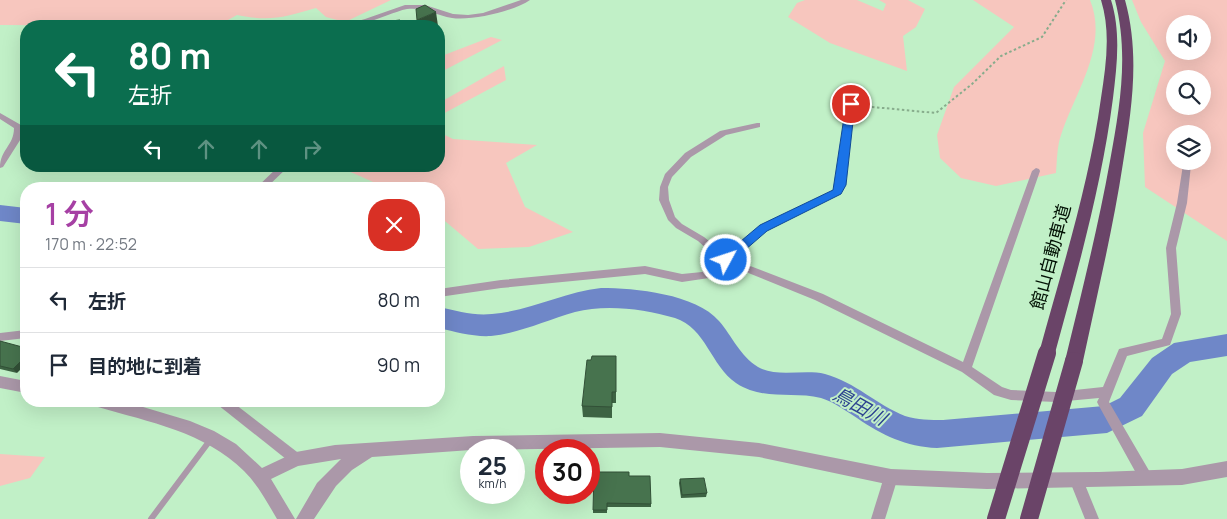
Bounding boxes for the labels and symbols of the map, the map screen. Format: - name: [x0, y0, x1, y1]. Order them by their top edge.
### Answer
- pin: [830, 83, 872, 125]
- street label: 館山自動車道: [1024, 201, 1076, 312]
- position arrow: [699, 233, 751, 285]
- water label: 鳥田川: [829, 381, 893, 432]
- speed limit sign: 30: [535, 439, 600, 504]

